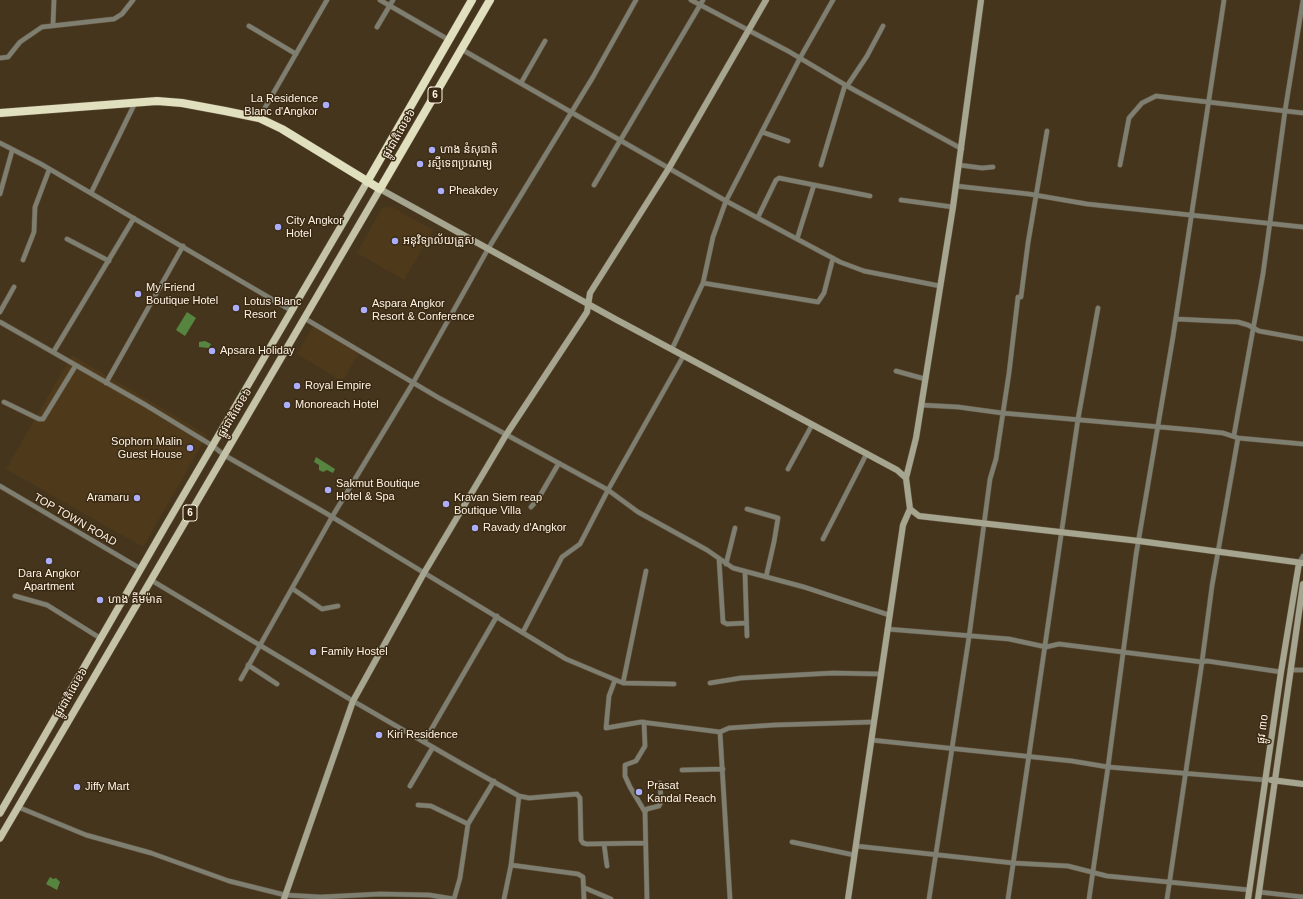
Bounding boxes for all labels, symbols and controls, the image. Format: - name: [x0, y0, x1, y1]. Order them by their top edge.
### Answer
- road number: 6: [428, 87, 442, 103]
- place label: La Residence Blanc d'Angkor: [244, 92, 318, 118]
- marker: La Residence Blanc d'Angkor: [321, 100, 331, 110]
- street label: ផ្លូវជាតិលេខ៦: [380, 107, 418, 161]
- place label: ហាង នំសុជាតិ: [440, 143, 498, 157]
- marker: ហាង នំសុជាតិ: [427, 145, 437, 155]
- place label: រស្មីទេពប្រណម្យ: [428, 157, 492, 171]
- marker: រស្មីទេពប្រណម្យ: [415, 159, 425, 169]
- place label: Pheakdey: [449, 184, 498, 198]
- marker: Pheakdey: [436, 186, 446, 196]
- place label: City Angkor Hotel: [286, 214, 343, 240]
- marker: City Angkor Hotel: [273, 222, 283, 232]
- place label: អនុវិទ្យាល័យគ្រួស: [403, 234, 475, 248]
- marker: អនុវិទ្យាល័យគ្រួស: [390, 236, 400, 246]
- place label: My Friend Boutique Hotel: [146, 281, 218, 307]
- marker: My Friend Boutique Hotel: [133, 289, 143, 299]
- place label: Lotus Blanc Resort: [244, 295, 301, 321]
- place label: Aspara Angkor Resort & Conference: [372, 297, 475, 323]
- marker: Lotus Blanc Resort: [231, 303, 241, 313]
- marker: Aspara Angkor Resort & Conference: [359, 305, 369, 315]
- place label: Apsara Holiday: [220, 344, 295, 358]
- marker: Apsara Holiday: [207, 346, 217, 356]
- place label: Royal Empire: [305, 379, 371, 393]
- marker: Royal Empire: [292, 381, 302, 391]
- street label: ផ្លូវជាតិលេខ៦: [215, 386, 255, 440]
- place label: Monoreach Hotel: [295, 398, 379, 412]
- marker: Monoreach Hotel: [282, 400, 292, 410]
- place label: Sophorn Malin Guest House: [111, 435, 182, 461]
- marker: Sophorn Malin Guest House: [185, 443, 195, 453]
- place label: Sakmut Boutique Hotel & Spa: [336, 477, 420, 503]
- marker: Sakmut Boutique Hotel & Spa: [323, 485, 333, 495]
- street label: TOP TOWN ROAD: [31, 491, 119, 549]
- place label: Aramaru: [87, 491, 129, 505]
- place label: Kravan Siem reap Boutique Villa: [454, 491, 542, 517]
- marker: Aramaru: [132, 493, 142, 503]
- marker: Kravan Siem reap Boutique Villa: [441, 499, 451, 509]
- road number: 6: [183, 505, 197, 521]
- place label: Ravady d'Angkor: [483, 521, 566, 535]
- marker: Ravady d'Angkor: [470, 523, 480, 533]
- marker: Dara Angkor Apartment: [44, 556, 54, 566]
- place label: Dara Angkor Apartment: [18, 567, 80, 593]
- place label: ហាង គីមម៉ាត: [108, 593, 163, 607]
- marker: ហាង គីមម៉ាត: [95, 595, 105, 605]
- place label: Family Hostel: [321, 645, 388, 659]
- marker: Family Hostel: [308, 647, 318, 657]
- street label: ផ្លូវជាតិលេខ៦: [52, 666, 90, 720]
- street label: ផ្លូវ ៣០: [1254, 713, 1272, 745]
- place label: Kiri Residence: [387, 728, 458, 742]
- marker: Kiri Residence: [374, 730, 384, 740]
- place label: Prasat Kandal Reach: [647, 779, 716, 805]
- place label: Jiffy Mart: [85, 780, 129, 794]
- marker: Jiffy Mart: [72, 782, 82, 792]
- marker: Prasat Kandal Reach: [634, 787, 644, 797]

